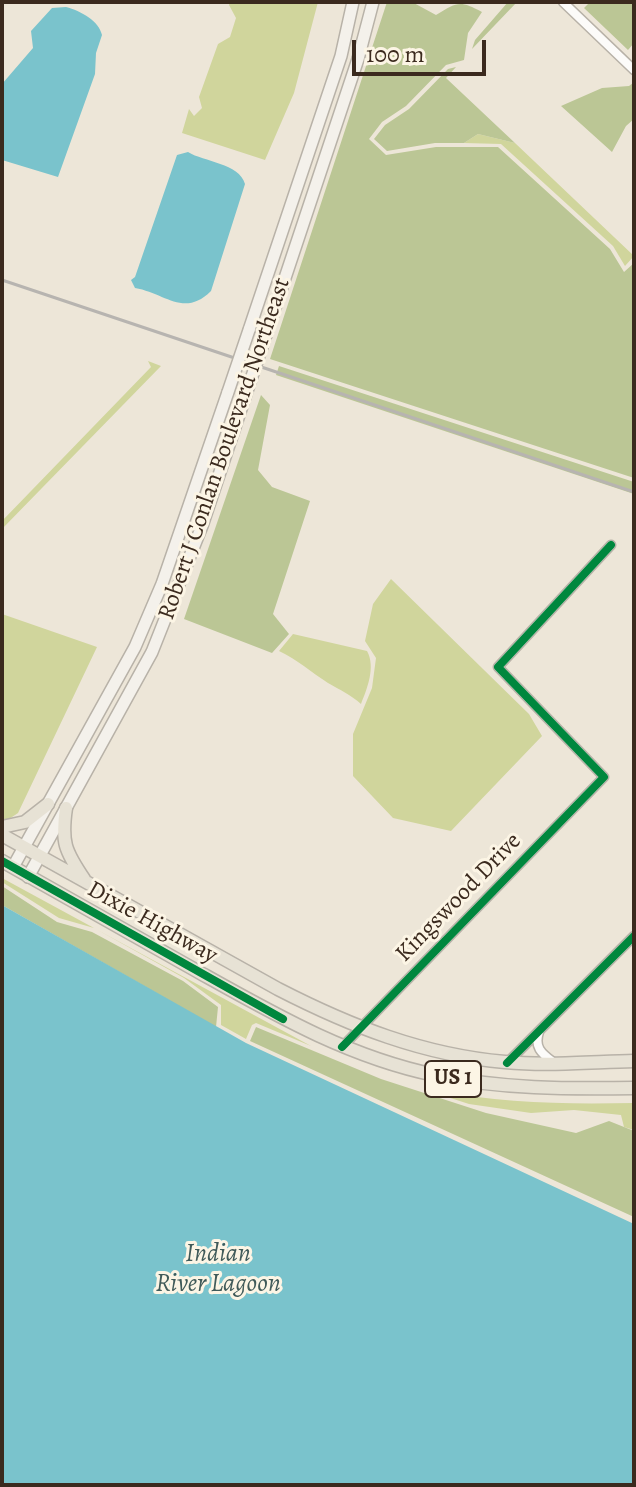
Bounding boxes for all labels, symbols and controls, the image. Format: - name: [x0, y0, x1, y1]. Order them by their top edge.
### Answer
- scale bar: [356, 24, 490, 74]
- text: 100 m: [366, 38, 425, 70]
- street label: Robert J Conlan Boulevard Northeast: [153, 274, 297, 624]
- street label: Kingswood Drive: [390, 827, 528, 969]
- street label: Dixie Highway: [82, 875, 222, 971]
- road number: US 1: [425, 1061, 481, 1097]
- water label: Indian River Lagoon: [155, 1239, 281, 1300]

